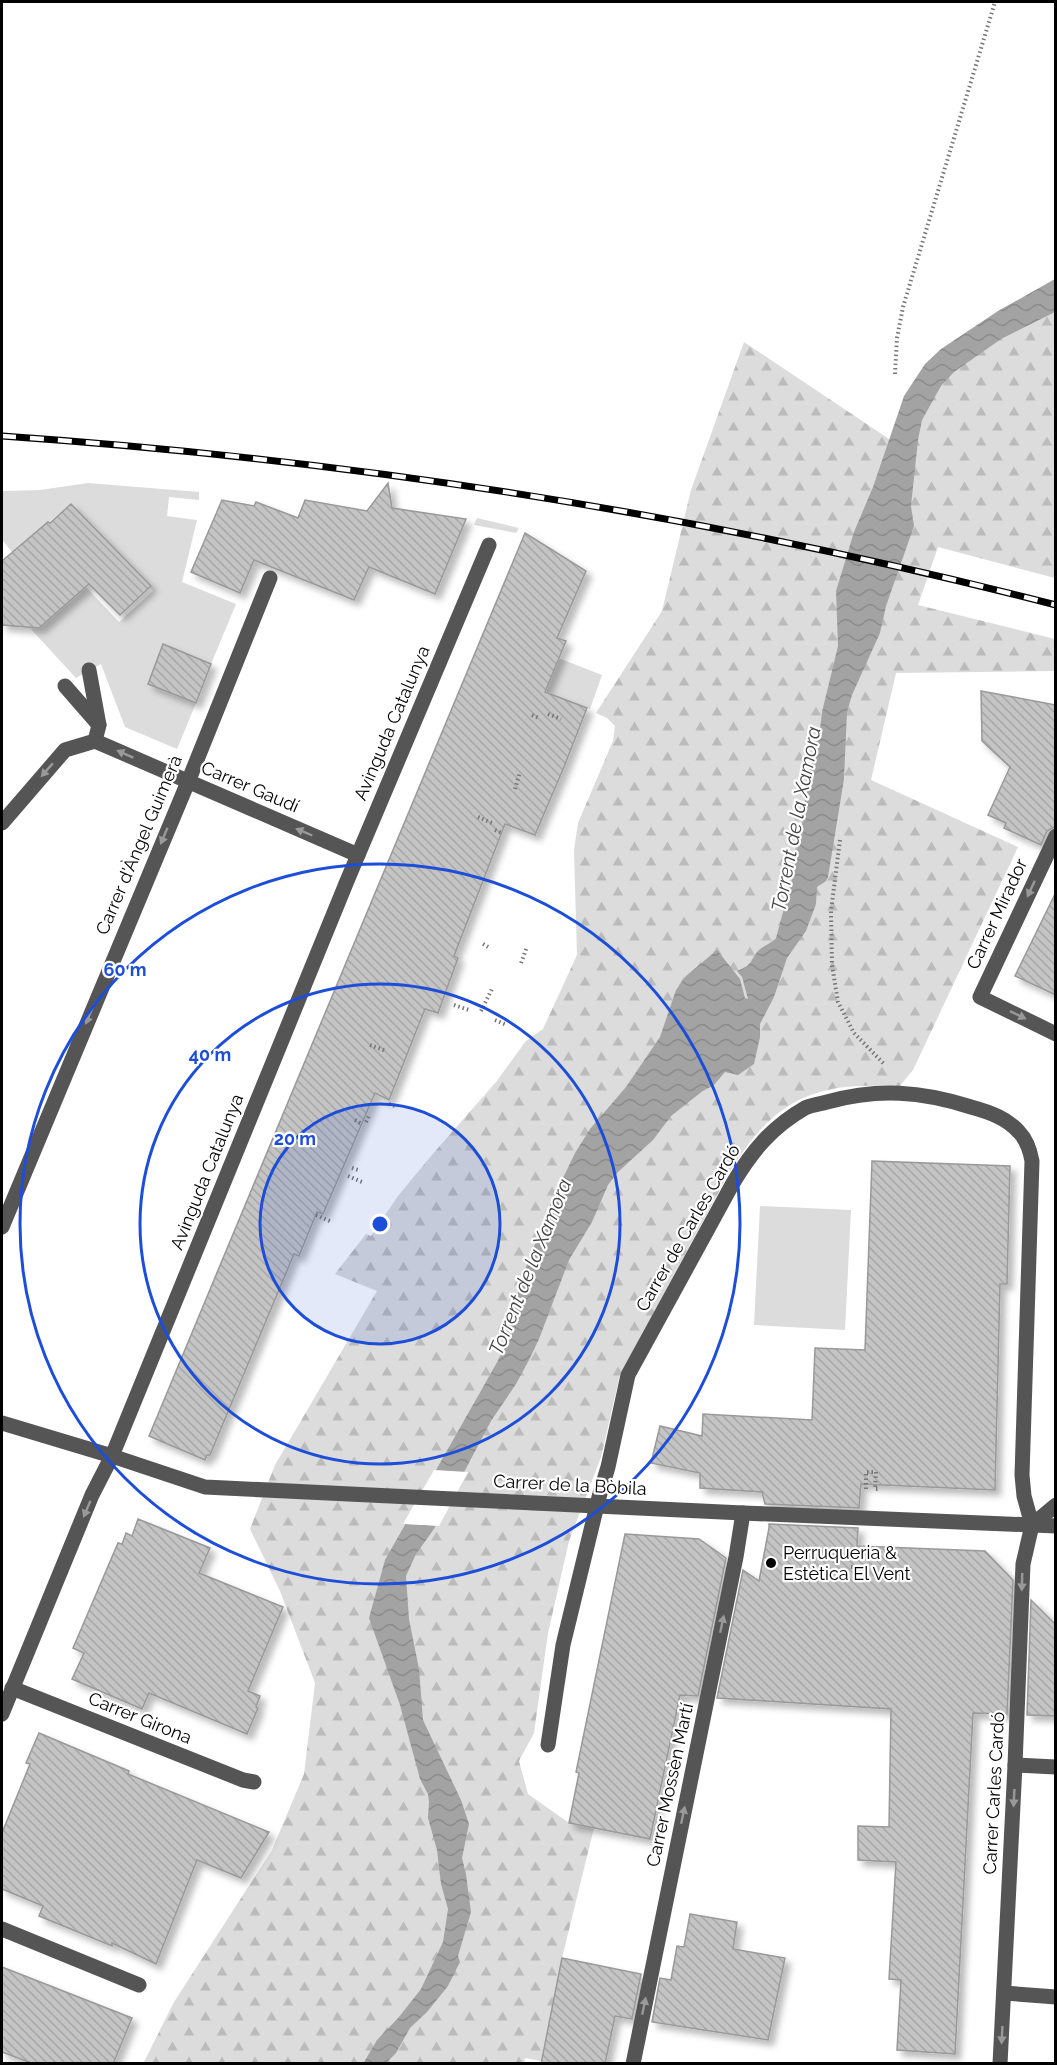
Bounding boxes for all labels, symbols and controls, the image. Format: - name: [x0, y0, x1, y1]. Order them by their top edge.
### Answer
- street label: Avinguda Catalunya: [349, 642, 434, 803]
- water label: Torrent de la Xamora: [766, 724, 826, 914]
- one-way arrow: [116, 749, 134, 759]
- street label: Carrer d'Àngel Guimerà: [90, 751, 186, 938]
- street label: Carrer Gaudí: [198, 757, 302, 817]
- one-way arrow: [41, 762, 54, 777]
- one-way arrow: [159, 827, 169, 845]
- one-way arrow: [295, 827, 313, 836]
- street label: Carrer Mirador: [962, 855, 1032, 972]
- one-way arrow: [1026, 881, 1035, 898]
- text: 60 m: [103, 959, 147, 980]
- one-way arrow: [84, 1007, 94, 1025]
- one-way arrow: [1009, 1011, 1026, 1020]
- text: 40 m: [189, 1044, 231, 1065]
- street label: Avinguda Catalunya: [166, 1091, 247, 1253]
- text: 20 m: [274, 1128, 316, 1149]
- street label: Carrer de Carles Cardó: [631, 1140, 744, 1315]
- water label: Torrent de la Xamora: [484, 1175, 576, 1359]
- centre of rings: [370, 1214, 390, 1234]
- street label: Carrer de la Bòbila: [493, 1470, 647, 1499]
- one-way arrow: [82, 1500, 92, 1518]
- place label: Perruqueria & Estètica El Vent: [783, 1542, 911, 1584]
- marker: Perruqueria & Estètica El Vent: [764, 1556, 778, 1570]
- one-way arrow: [1018, 1573, 1027, 1592]
- one-way arrow: [718, 1615, 728, 1633]
- street label: Carrer Girona: [86, 1687, 195, 1748]
- street label: Carrer Mossèn Martí: [642, 1701, 697, 1869]
- street label: Carrer Carles Cardó: [979, 1711, 1008, 1875]
- one-way arrow: [1009, 1788, 1018, 1807]
- one-way arrow: [679, 1805, 688, 1824]
- one-way arrow: [640, 1996, 649, 2015]
- one-way arrow: [997, 2025, 1006, 2044]

